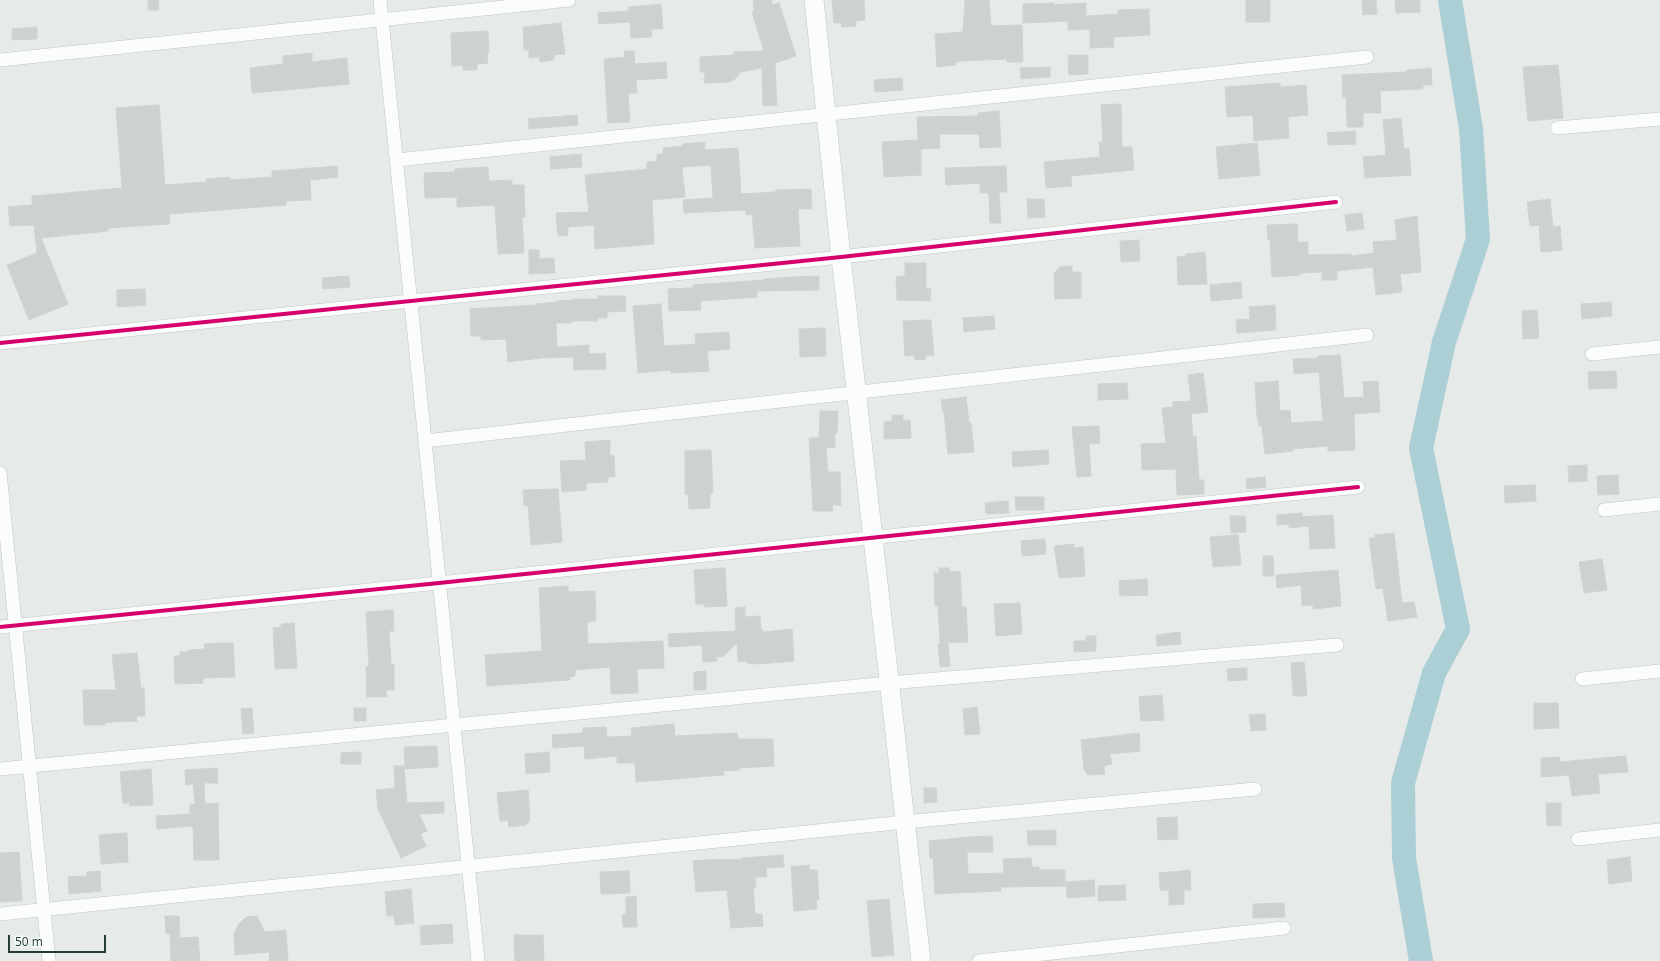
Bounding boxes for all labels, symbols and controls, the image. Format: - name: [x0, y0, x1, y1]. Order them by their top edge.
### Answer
- scale bar: [10, 927, 108, 953]
- text: 50 m: [15, 933, 43, 950]

